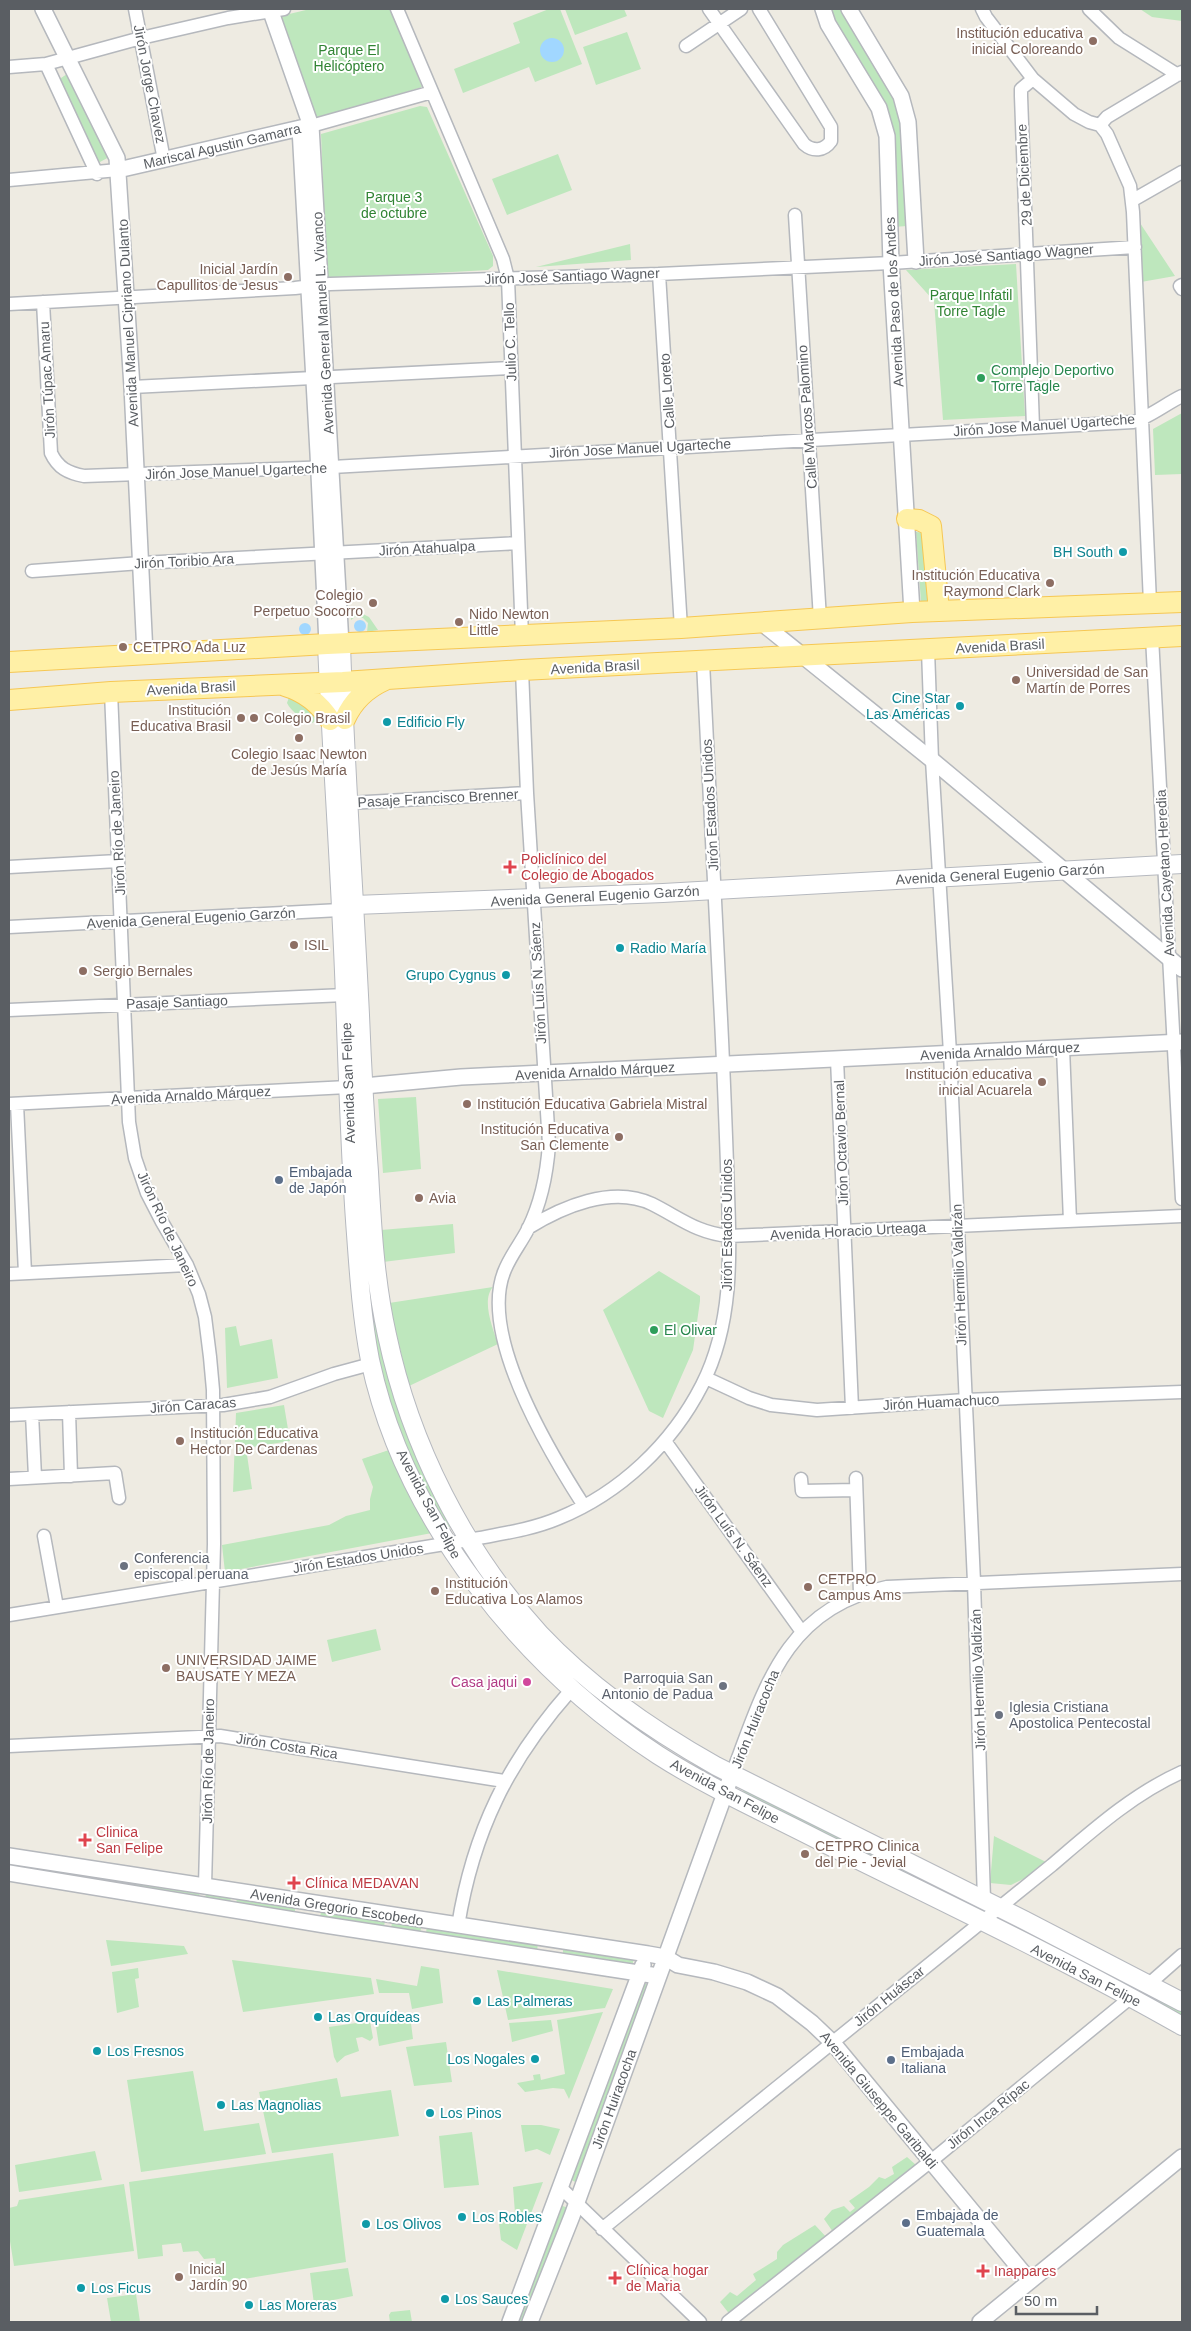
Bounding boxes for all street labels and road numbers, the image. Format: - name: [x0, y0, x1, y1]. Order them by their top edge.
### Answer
- street label: Jirón Jorge Chavez: [131, 23, 169, 145]
- street label: Mariscal Agustin Gamarra: [142, 120, 302, 172]
- street label: 29 de Diciembre: [1013, 123, 1035, 226]
- street label: Avenida General Manuel L. Vivanco: [309, 211, 337, 435]
- street label: Avenida Paso de los Andes: [882, 217, 906, 387]
- street label: Avenida Manuel Cipriano Dulanto: [115, 218, 141, 427]
- street label: Jirón José Santiago Wagner: [918, 241, 1094, 269]
- street label: Jirón José Santiago Wagner: [484, 265, 660, 287]
- street label: Julio C. Tello: [501, 302, 519, 382]
- street label: Jirón Túpac Amaru: [36, 321, 58, 439]
- street label: Calle Marcos Palomino: [794, 344, 820, 489]
- street label: Calle Loreto: [656, 353, 678, 429]
- street label: Jirón Jose Manuel Ugarteche: [953, 411, 1136, 439]
- street label: Jirón Jose Manuel Ugarteche: [549, 435, 732, 461]
- street label: Jirón Jose Manuel Ugarteche: [145, 460, 327, 482]
- street label: Jirón Atahualpa: [378, 537, 476, 559]
- street label: Jirón Toribio Ara: [134, 550, 235, 572]
- street label: Avenida Brasil: [955, 636, 1045, 656]
- street label: Avenida Brasil: [550, 657, 640, 677]
- street label: Avenida Brasil: [146, 678, 236, 698]
- street label: Jirón Estados Unidos: [699, 739, 721, 871]
- street label: Jirón Río de Janeiro: [106, 770, 128, 896]
- street label: Pasaje Francisco Brenner: [357, 786, 519, 810]
- street label: Avenida Cayetano Heredia: [1153, 789, 1177, 957]
- street label: Avenida General Eugenio Garzón: [895, 861, 1105, 887]
- street label: Avenida General Eugenio Garzón: [490, 883, 700, 909]
- street label: Avenida General Eugenio Garzón: [86, 905, 296, 931]
- street label: Jirón Luís N. Sáenz: [527, 922, 549, 1044]
- street label: Pasaje Santiago: [126, 992, 228, 1012]
- street label: Avenida San Felipe: [338, 1022, 358, 1144]
- street label: Avenida Arnaldo Márquez: [920, 1039, 1080, 1063]
- street label: Avenida Arnaldo Márquez: [515, 1059, 675, 1083]
- street label: Jirón Octavio Bernal: [831, 1080, 851, 1206]
- street label: Avenida Arnaldo Márquez: [111, 1083, 271, 1107]
- street label: Jirón Estados Unidos: [719, 1159, 735, 1291]
- street label: Jirón Río de Janeiro: [134, 1169, 202, 1289]
- street label: Jirón Hermilio Valdizán: [949, 1204, 969, 1346]
- street label: Avenida Horacio Urteaga: [770, 1219, 927, 1243]
- street label: Jirón Huamachuco: [882, 1391, 1000, 1413]
- street label: Jirón Caracas: [149, 1394, 237, 1416]
- street label: Avenida San Felipe: [393, 1447, 465, 1561]
- street label: Jirón Luís N. Sáenz: [692, 1482, 776, 1590]
- street label: Jirón Estados Unidos: [291, 1540, 425, 1576]
- street label: Jirón Hermilio Valdizán: [968, 1609, 988, 1751]
- street label: Jirón Huiracocha: [728, 1667, 782, 1771]
- street label: Jirón Río de Janeiro: [199, 1698, 217, 1824]
- street label: Jirón Costa Rica: [235, 1730, 339, 1762]
- street label: Avenida San Felipe: [668, 1755, 782, 1827]
- street label: Avenida Gregorio Escobedo: [249, 1885, 425, 1929]
- street label: Avenida San Felipe: [1028, 1940, 1144, 2010]
- street label: Jirón Huáscar: [850, 1962, 928, 2029]
- street label: Avenida Giuseppe Garibaldi: [817, 2028, 941, 2172]
- street label: Jirón Huiracocha: [589, 2047, 640, 2151]
- street label: Jirón Inca Rípac: [944, 2076, 1032, 2152]

